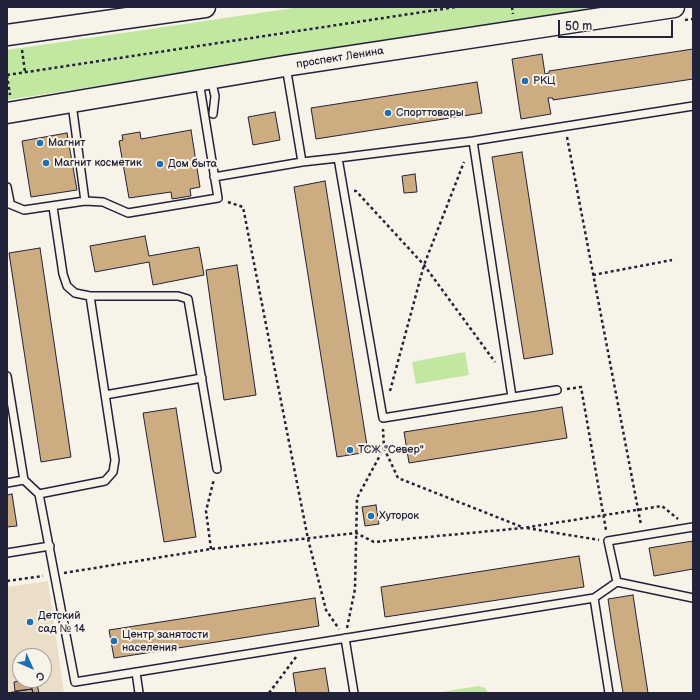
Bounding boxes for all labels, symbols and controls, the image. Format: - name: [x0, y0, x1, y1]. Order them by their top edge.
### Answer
- scale bar: [560, 12, 675, 38]
- text: 50 m: [565, 19, 592, 34]
- street label: проспект Ленина: [295, 45, 385, 71]
- place label: РКЦ: [533, 74, 555, 88]
- marker: РКЦ: [520, 76, 530, 86]
- place label: Спорттовары: [396, 106, 464, 120]
- marker: Спорттовары: [383, 108, 393, 118]
- place label: Магнит: [48, 136, 85, 150]
- marker: Магнит: [35, 138, 45, 148]
- place label: Магнит косметик: [54, 156, 142, 170]
- place label: Дом быта: [168, 157, 217, 171]
- marker: Магнит косметик: [41, 158, 51, 168]
- marker: Дом быта: [155, 159, 165, 169]
- place label: ТСЖ "Север": [358, 443, 424, 457]
- marker: ТСЖ "Север": [345, 445, 355, 455]
- place label: Хуторок: [379, 509, 419, 523]
- marker: Хуторок: [366, 511, 376, 521]
- place label: Детский сад № 14: [38, 609, 85, 635]
- marker: Детский сад № 14: [25, 617, 35, 627]
- place label: Центр занятости населения: [122, 628, 208, 654]
- marker: Центр занятости населения: [109, 636, 119, 646]
- north arrow: [12, 648, 52, 688]
- text: С: [33, 669, 47, 683]

